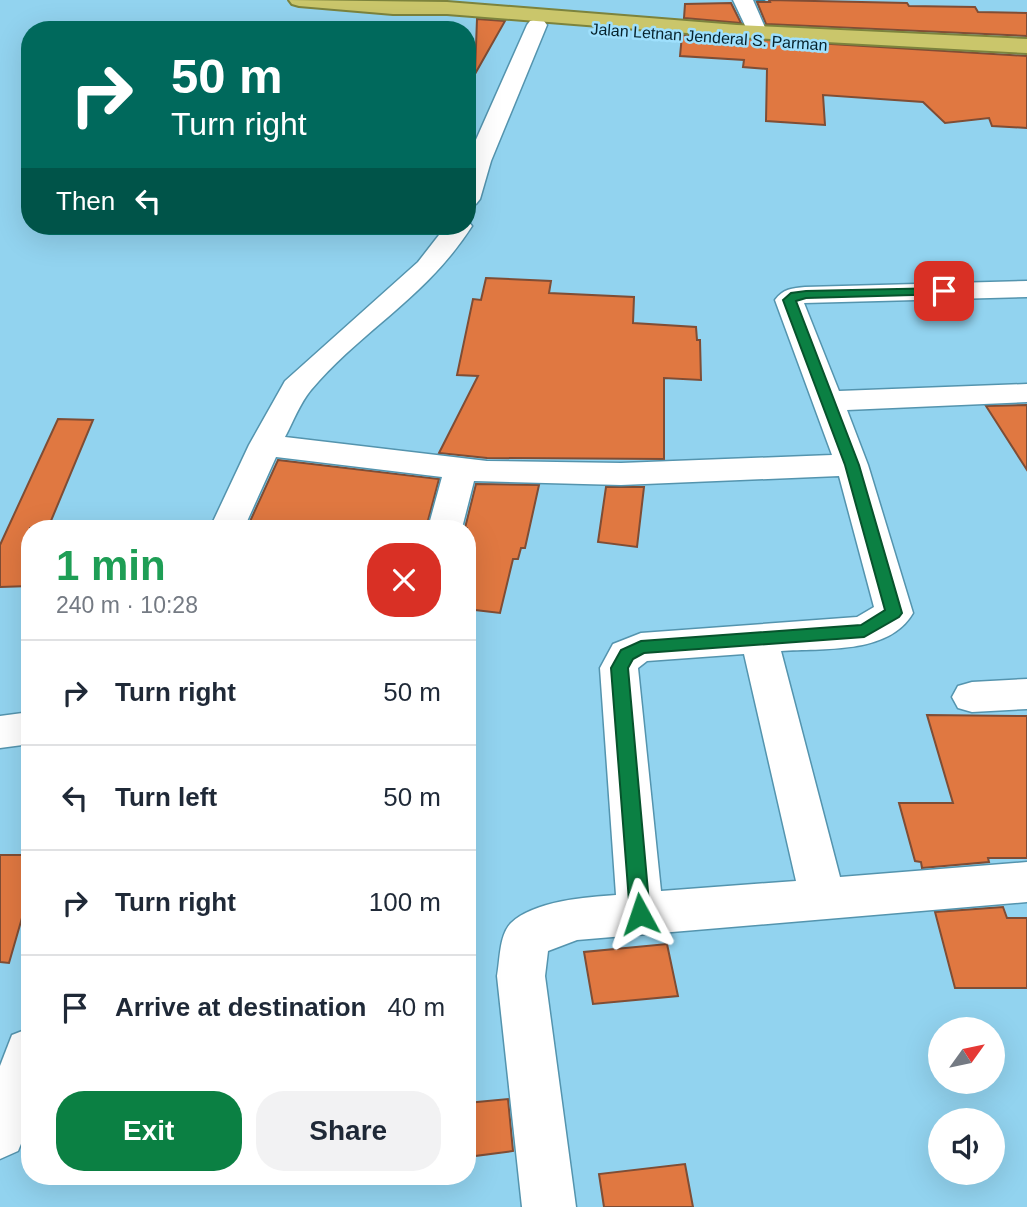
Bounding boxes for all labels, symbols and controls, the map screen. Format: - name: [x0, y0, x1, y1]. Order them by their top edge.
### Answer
- street label: Jalan Letnan Jenderal S. Parman: [590, 20, 828, 54]
- icon: right: [56, 49, 147, 140]
- text: 50 m: [171, 49, 283, 103]
- text: Turn right: [171, 106, 307, 142]
- icon: left: [129, 182, 167, 220]
- text: Then: [56, 186, 115, 216]
- pin: [914, 261, 974, 321]
- icon: arrive: [925, 272, 963, 310]
- text: 1 min: [56, 542, 166, 589]
- button: close: [367, 543, 441, 617]
- text: 240 m · 10:28: [56, 592, 198, 618]
- icon: right: [56, 674, 94, 712]
- text: Turn right: [115, 677, 236, 707]
- text: 50 m: [383, 677, 441, 707]
- icon: left: [56, 779, 94, 817]
- text: Turn left: [115, 782, 217, 812]
- text: 50 m: [383, 782, 441, 812]
- position arrow: [603, 877, 677, 951]
- icon: right: [56, 884, 94, 922]
- text: Turn right: [115, 887, 236, 917]
- text: 100 m: [369, 887, 441, 917]
- icon: arrive: [56, 989, 94, 1027]
- text: Arrive at destination: [115, 992, 366, 1022]
- text: 40 m: [387, 992, 445, 1022]
- north arrow: [928, 1017, 1004, 1094]
- map controls: [928, 1017, 1005, 1185]
- button: Exit: [56, 1091, 242, 1171]
- button: Share: [256, 1091, 441, 1171]
- button: sound: [928, 1108, 1005, 1185]

